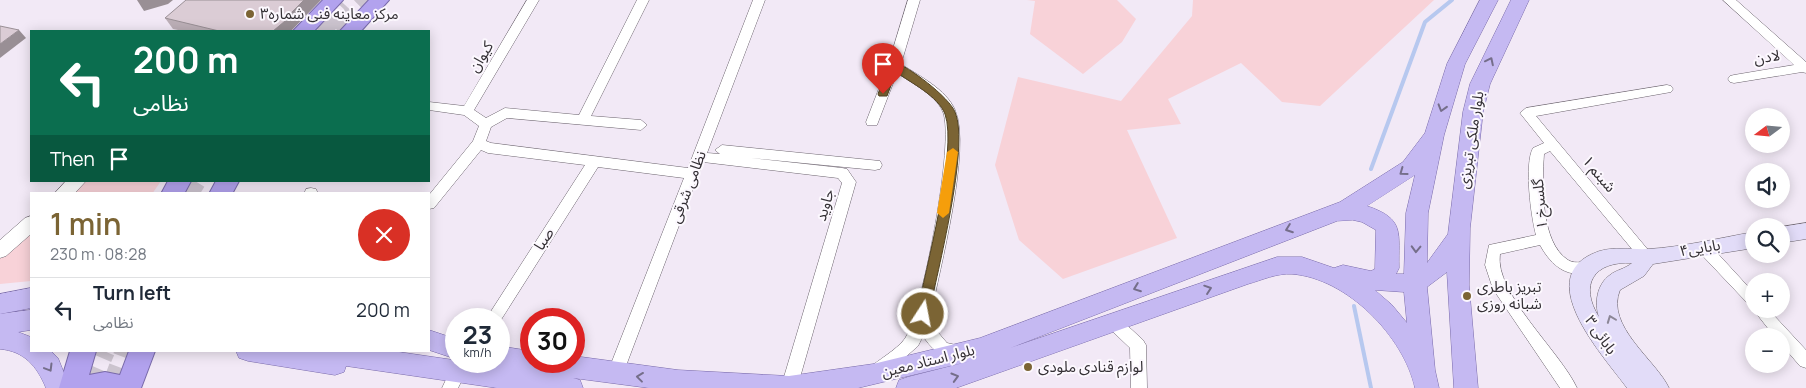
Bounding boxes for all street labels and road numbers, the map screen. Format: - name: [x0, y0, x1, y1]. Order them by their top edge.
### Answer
- street label: کیوان: [463, 37, 498, 76]
- street label: لادن: [1752, 44, 1781, 69]
- street label: بلوار ملکى تبریزى: [1452, 90, 1489, 190]
- street label: نظامی شرقی: [664, 148, 711, 226]
- street label: شبنم ۱: [1577, 151, 1621, 197]
- street label: گلسرخ ۱: [1527, 177, 1554, 230]
- street label: جاوید: [810, 186, 839, 223]
- street label: صبا: [528, 223, 559, 254]
- street label: بابایی۴: [1678, 234, 1722, 261]
- street label: بابائی ۳: [1580, 311, 1622, 359]
- street label: بلوار استاد معین: [879, 339, 977, 382]

